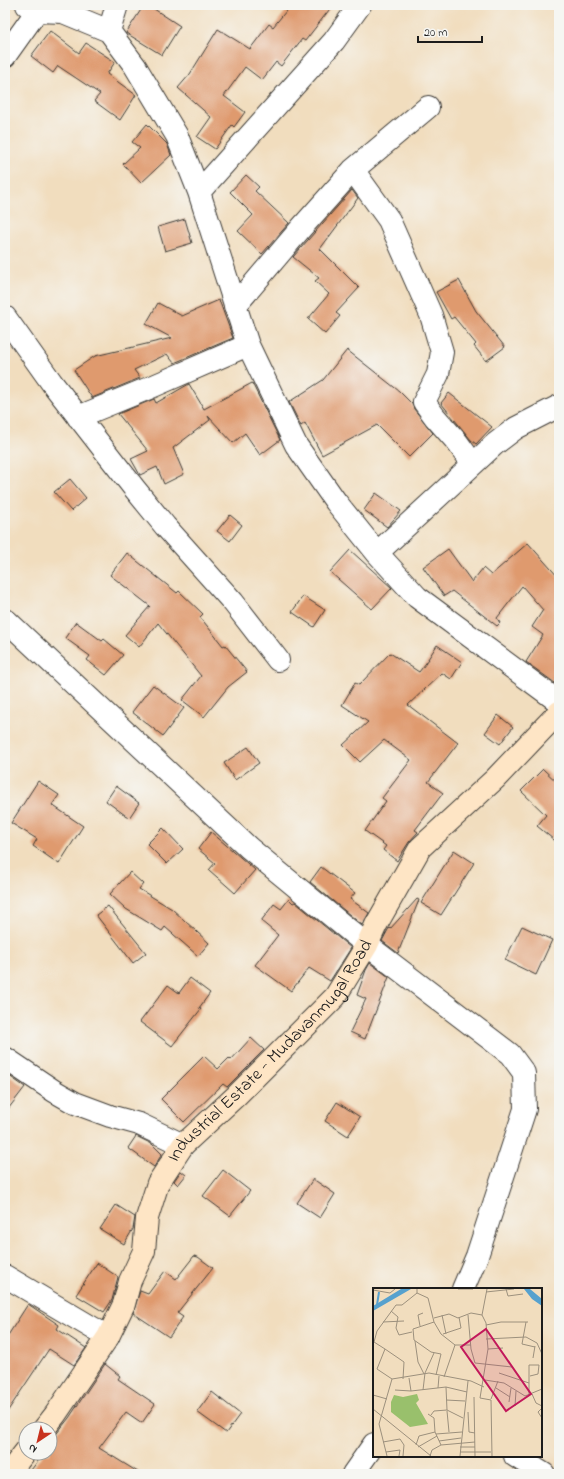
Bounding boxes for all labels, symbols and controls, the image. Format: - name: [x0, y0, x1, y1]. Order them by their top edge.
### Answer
- scale bar: [418, 18, 482, 44]
- text: 20 m: [424, 24, 447, 42]
- street label: Industrial Estate - Mudavanmugal Road: [162, 935, 380, 1168]
- inset map: [373, 1288, 542, 1457]
- north arrow: [18, 1421, 58, 1461]
- text: N: [25, 1440, 40, 1457]

